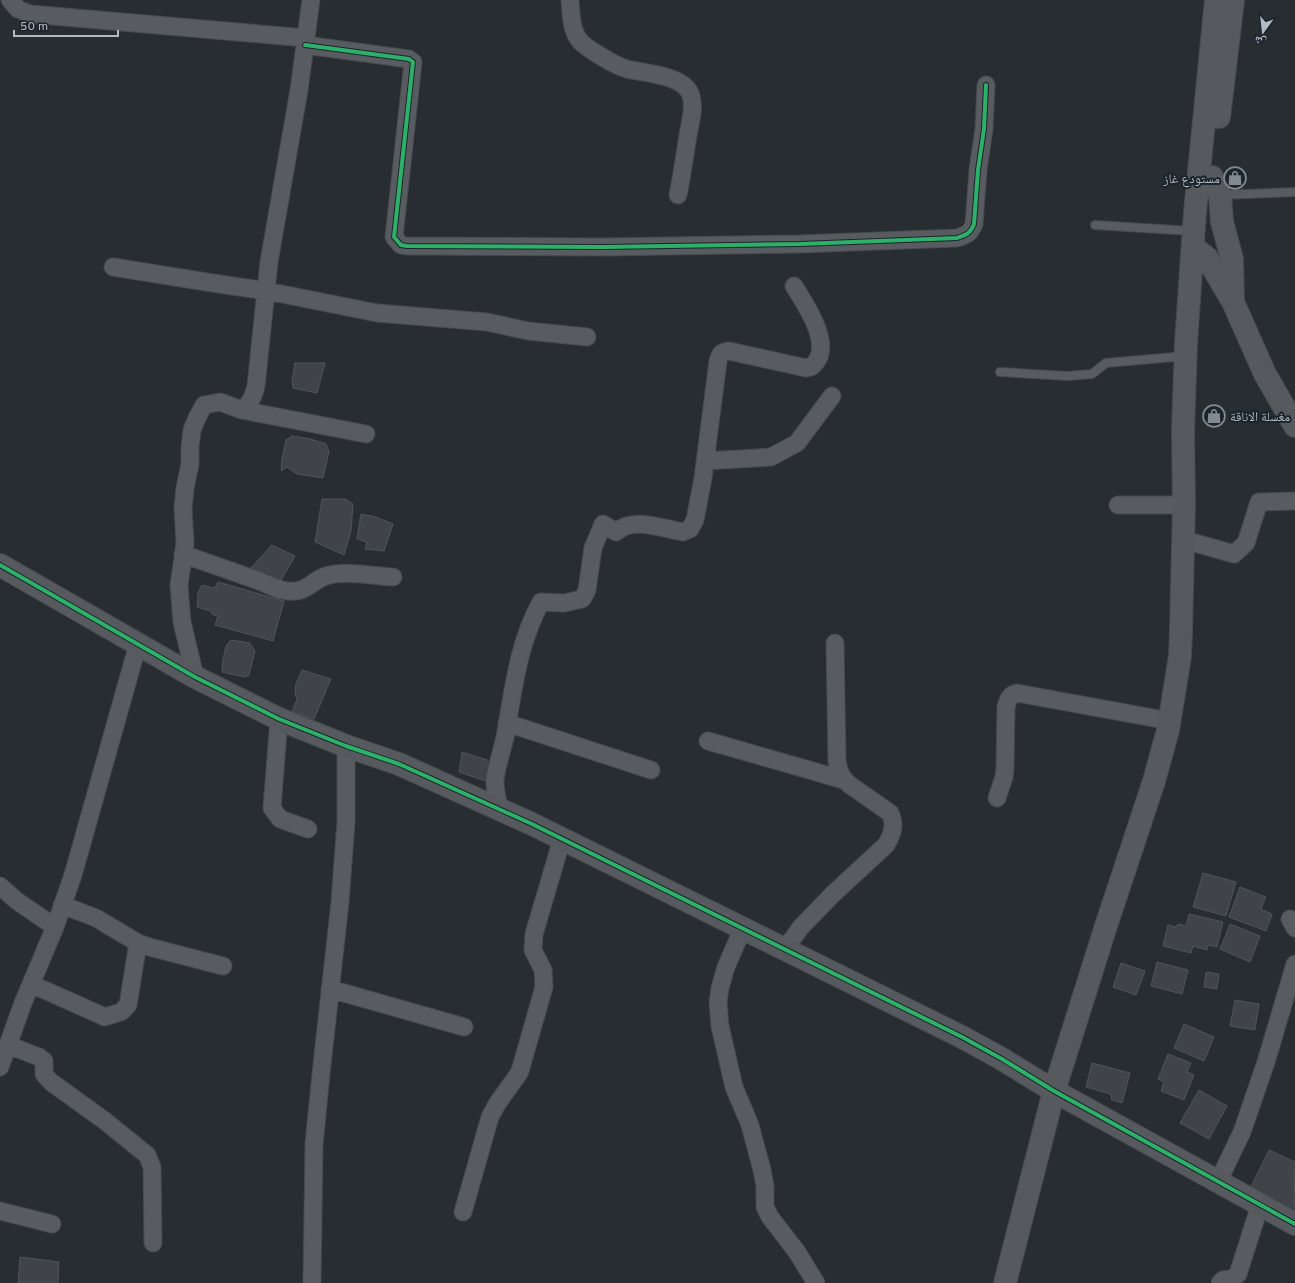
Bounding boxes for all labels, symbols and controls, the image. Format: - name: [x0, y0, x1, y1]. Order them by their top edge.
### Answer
- scale bar: [14, 12, 118, 38]
- north arrow: [1243, 12, 1283, 52]
- text: 50 m: [20, 19, 48, 35]
- text: ش: [1253, 32, 1268, 49]
- shop icon: مستودع غاز: [1222, 165, 1248, 191]
- place label: مستودع غاز: [1163, 172, 1220, 188]
- shop icon: مغسلة الاناقة: [1201, 403, 1227, 429]
- place label: مغسلة الاناقة: [1230, 410, 1290, 426]

